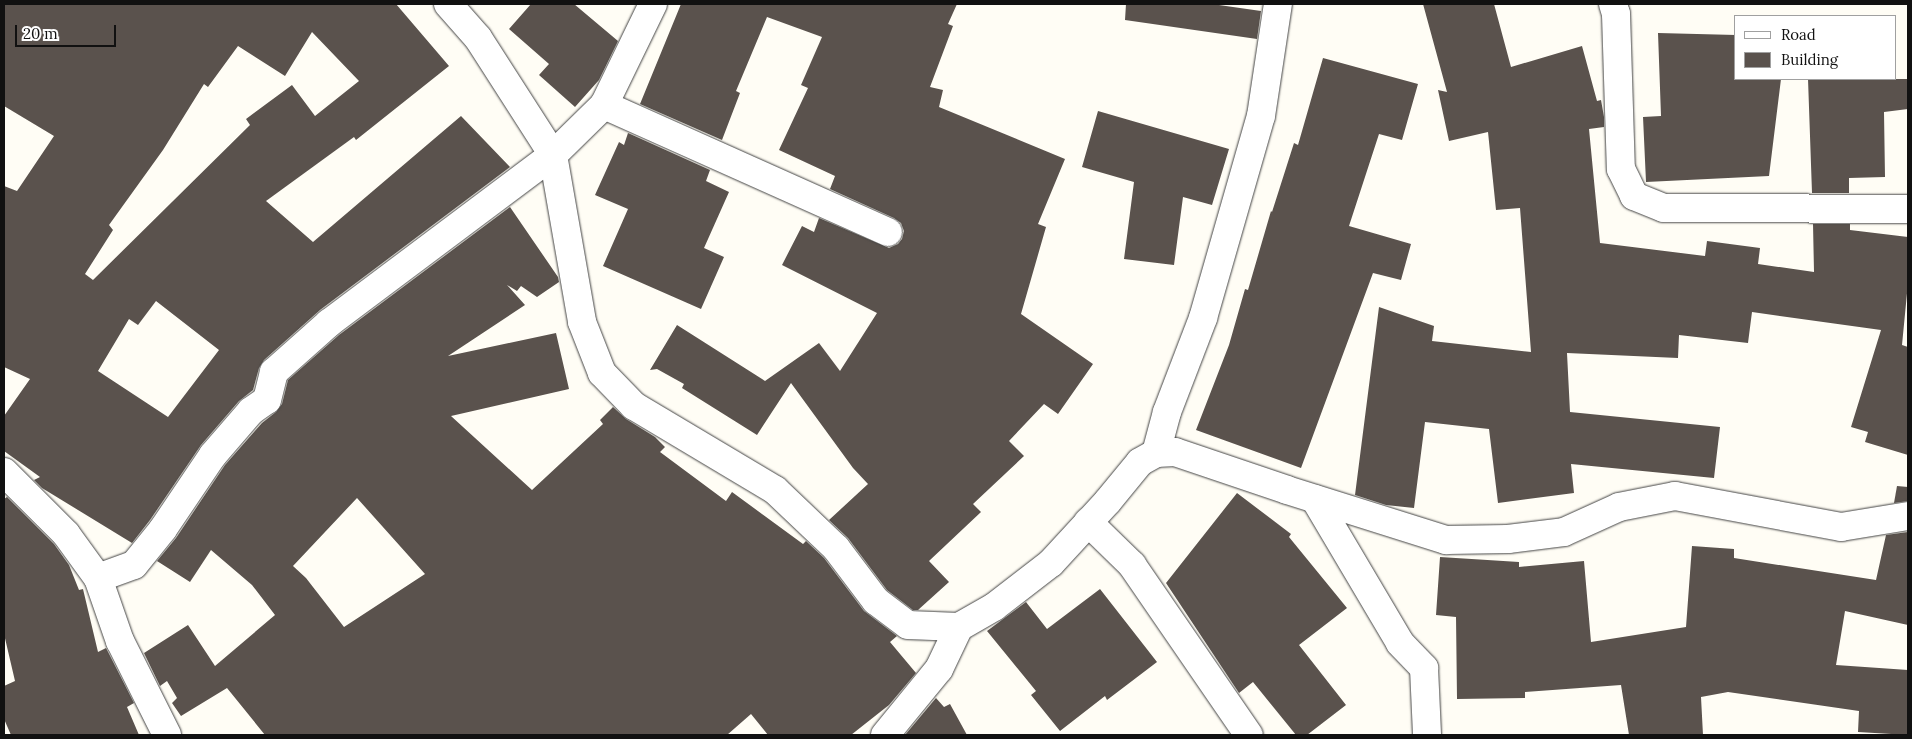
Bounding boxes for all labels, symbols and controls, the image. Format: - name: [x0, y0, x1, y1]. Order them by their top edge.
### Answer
- scale bar: [18, 15, 119, 47]
- legend: [1734, 15, 1897, 80]
- text: 20 m: [23, 24, 58, 43]
- text: Road: [1781, 25, 1816, 44]
- text: Building: [1781, 50, 1838, 69]

